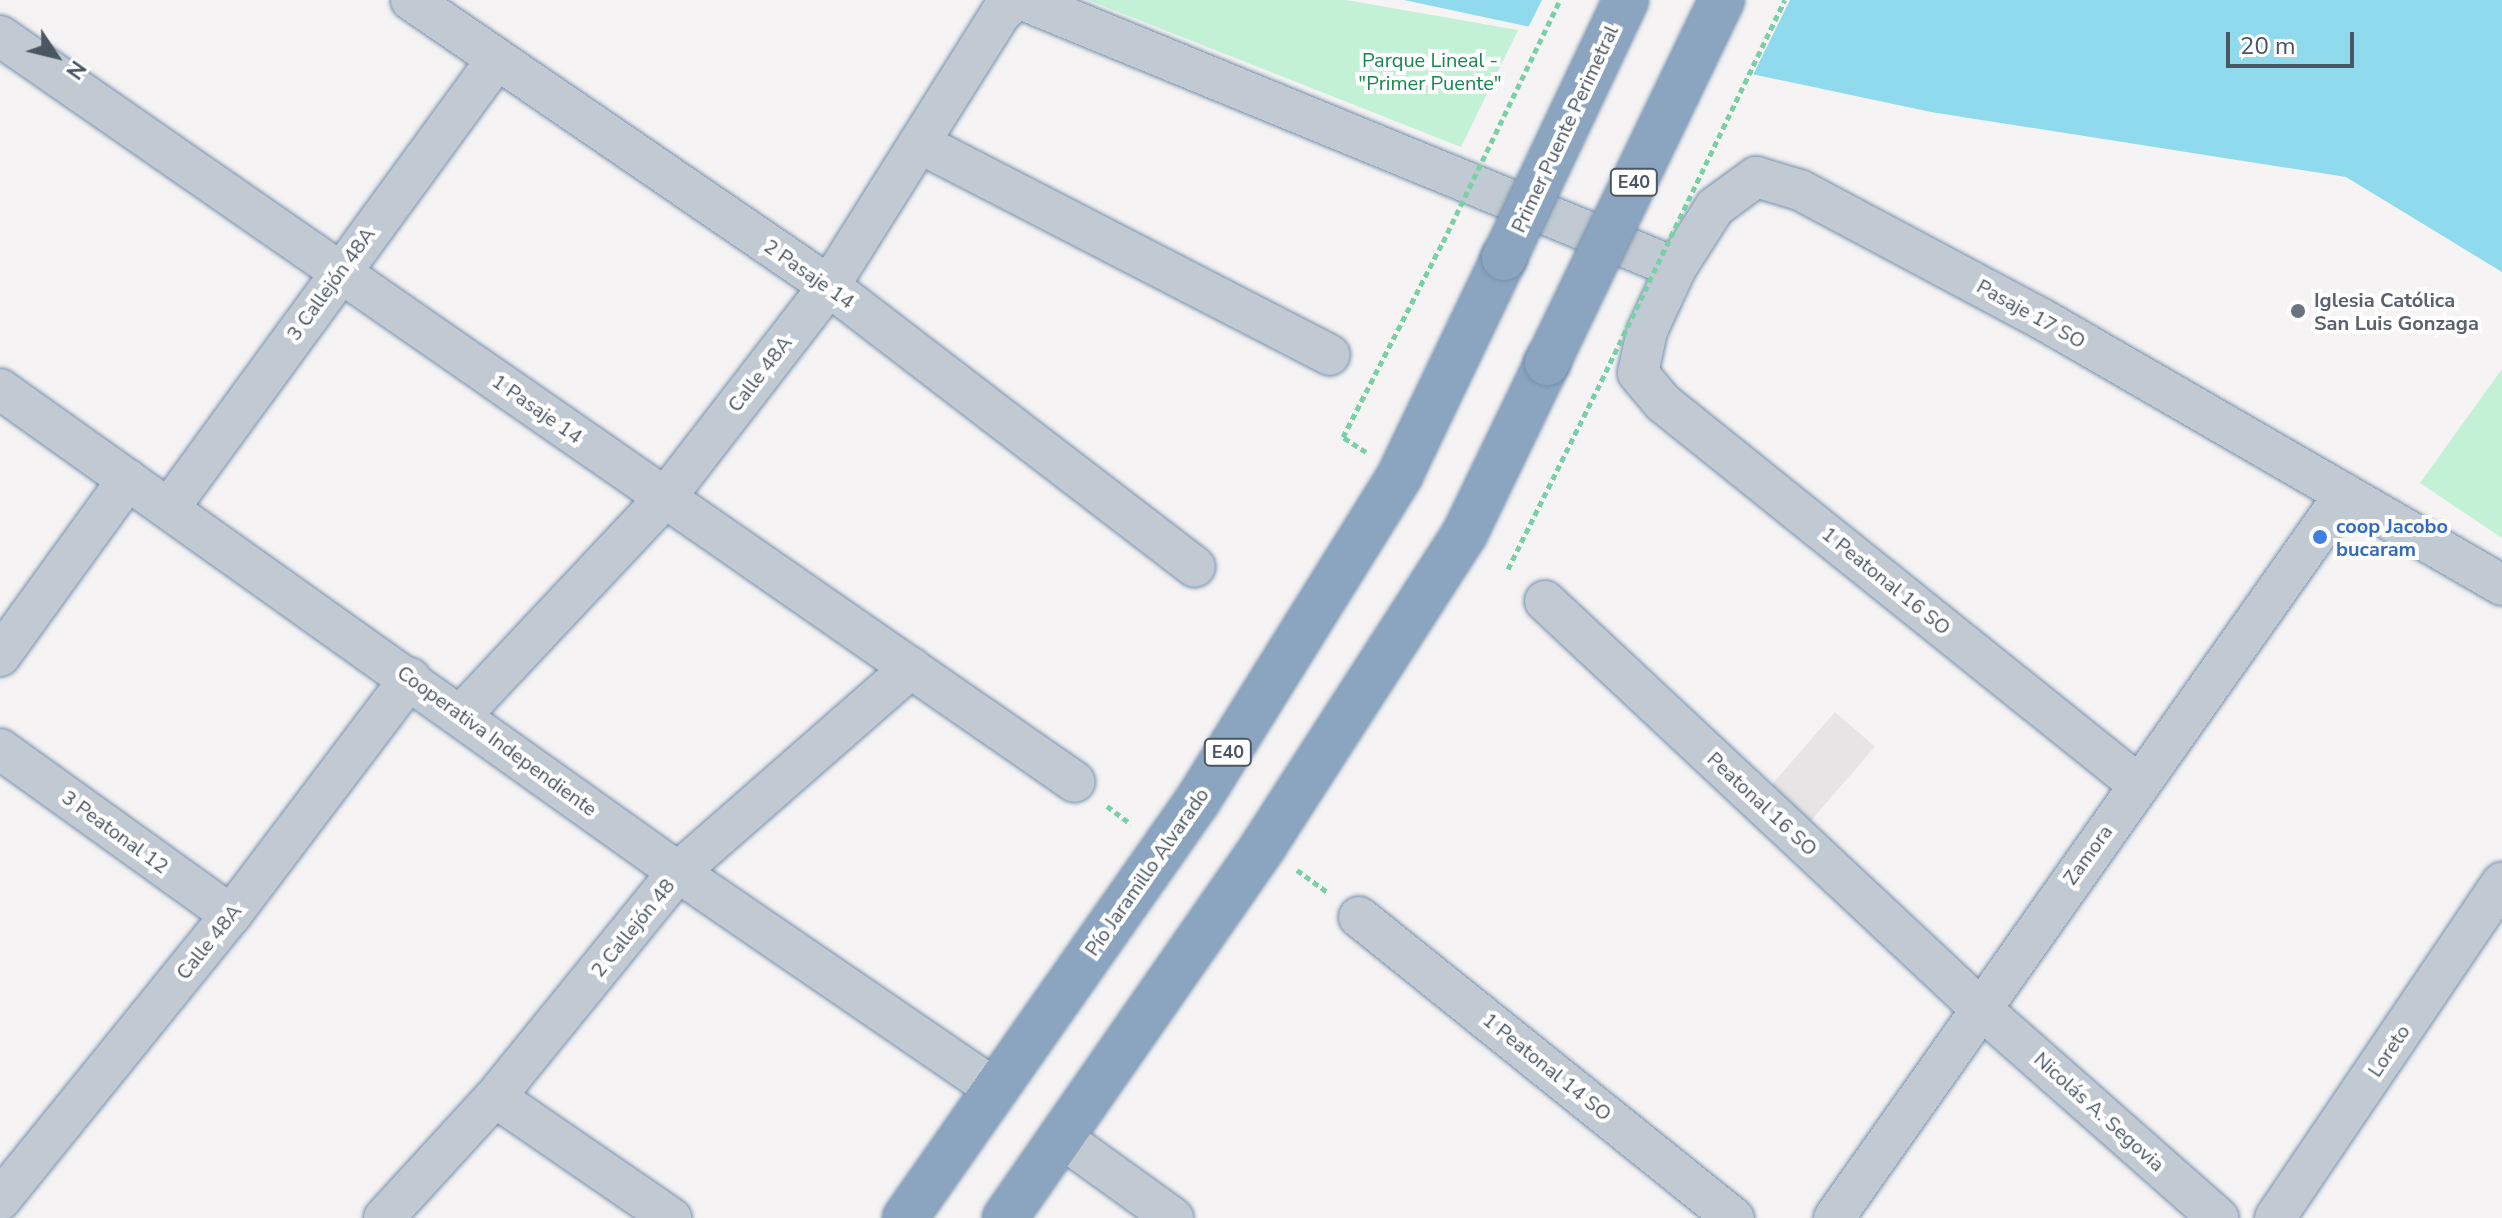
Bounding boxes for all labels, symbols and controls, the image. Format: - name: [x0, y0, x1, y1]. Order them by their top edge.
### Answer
- north arrow: [16, 16, 96, 96]
- scale bar: [2230, 16, 2358, 66]
- street label: Primer Puente Perimetral: [1506, 22, 1624, 236]
- text: 20 m: [2240, 30, 2296, 62]
- park label: Parque Lineal - "Primer Puente": [1358, 49, 1502, 96]
- text: N: [59, 54, 93, 85]
- road number: E40: [1608, 168, 1660, 196]
- street label: 3 Callejón 48A: [282, 223, 380, 345]
- street label: 2 Pasaje 14: [759, 234, 859, 314]
- street label: Pasaje 17 SO: [1973, 274, 2089, 354]
- place label: Iglesia Católica San Luis Gonzaga: [2314, 288, 2479, 335]
- marker: Iglesia Católica San Luis Gonzaga: [2289, 302, 2307, 320]
- street label: Calle 48A: [723, 331, 797, 417]
- street label: 1 Pasaje 14: [487, 369, 587, 449]
- place label: coop Jacobo bucaram: [2336, 514, 2448, 561]
- street label: 1 Peatonal 16 SO: [1817, 522, 1955, 640]
- marker: coop Jacobo bucaram: [2311, 528, 2329, 546]
- street label: Cooperativa Independiente: [393, 661, 601, 821]
- road number: E40: [1202, 738, 1254, 766]
- street label: Peatonal 16 SO: [1702, 747, 1822, 861]
- street label: Pío Jaramillo Alvarado: [1080, 783, 1214, 961]
- street label: 3 Peatonal 12: [57, 785, 173, 879]
- street label: Zamora: [2058, 820, 2118, 890]
- street label: 2 Callejón 48: [586, 874, 680, 982]
- street label: Calle 48A: [171, 900, 247, 984]
- street label: 1 Peatonal 14 SO: [1478, 1008, 1616, 1126]
- street label: Loreto: [2363, 1020, 2415, 1082]
- street label: Nicolás A. Segovia: [2029, 1047, 2169, 1177]

